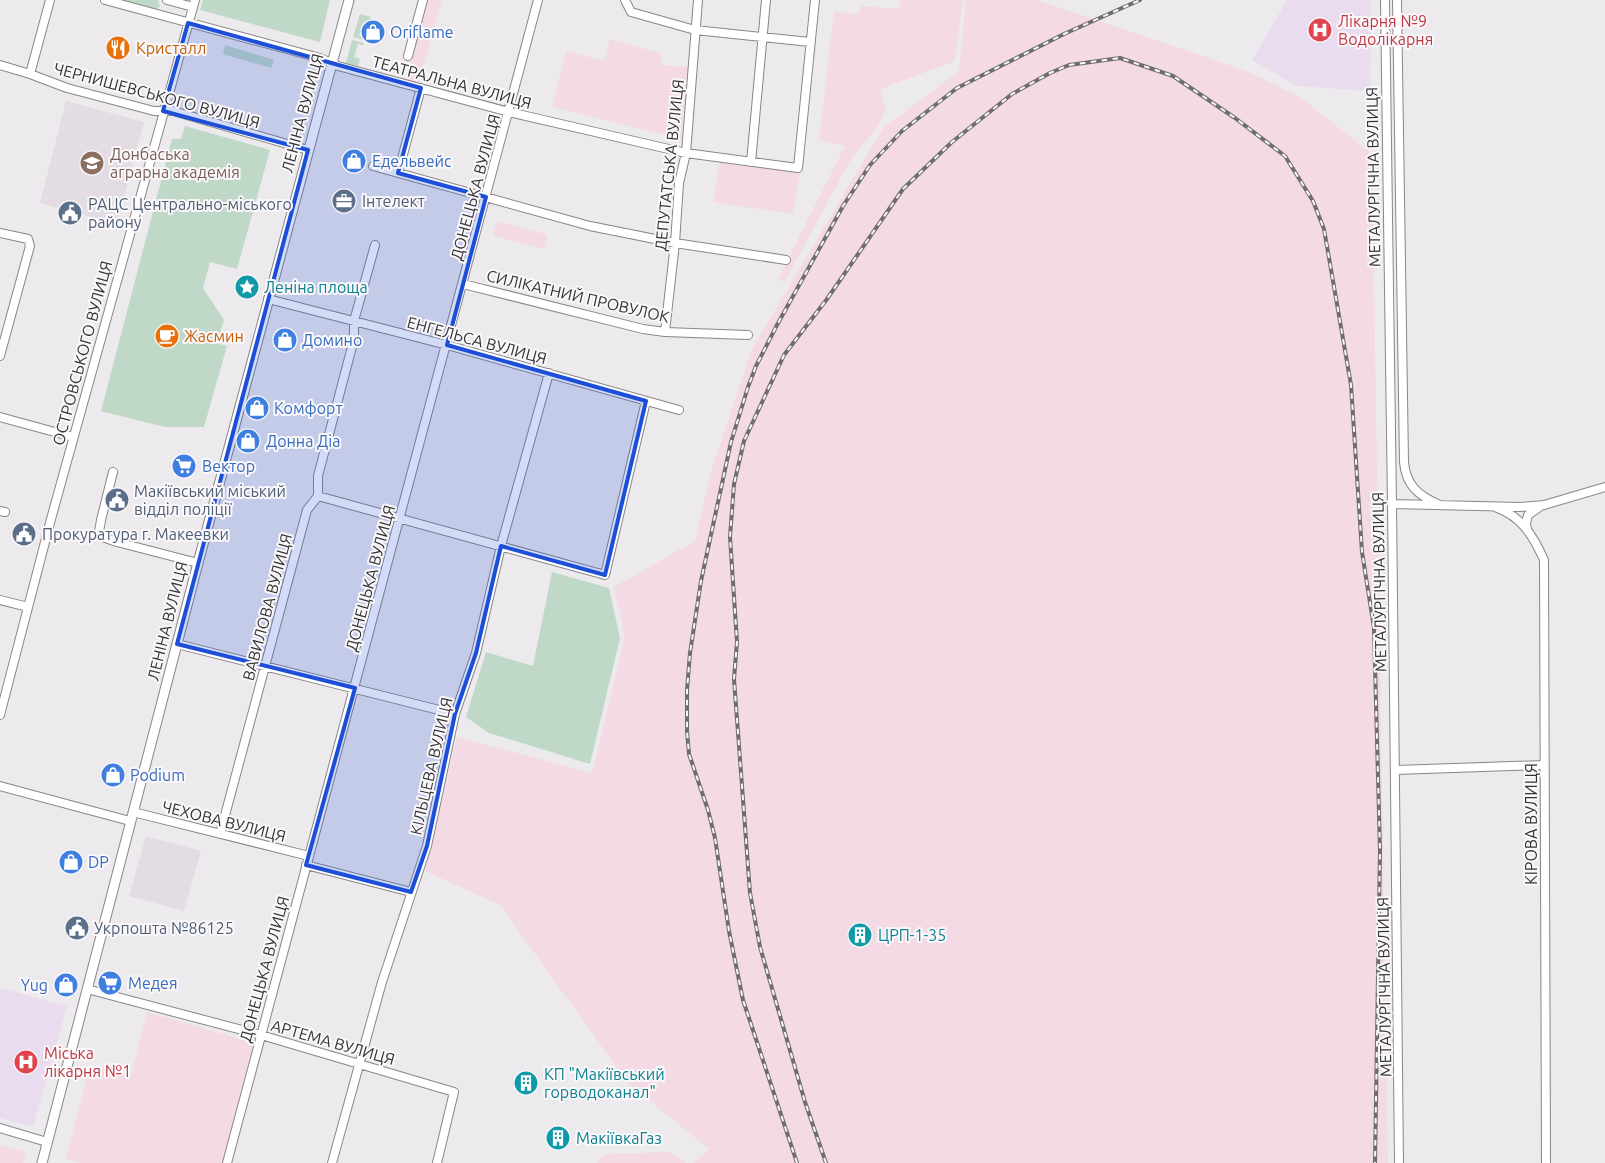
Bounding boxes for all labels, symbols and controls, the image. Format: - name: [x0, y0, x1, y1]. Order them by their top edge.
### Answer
- place label: Лікарня №9 Водолікарня: [1338, 12, 1433, 48]
- hospital icon: Лікарня №9 Водолікарня: [1307, 17, 1333, 43]
- shop icon: Oriflame: [360, 19, 386, 45]
- place label: Oriflame: [390, 23, 454, 41]
- restaurant icon: Кристалл: [105, 35, 131, 61]
- place label: Кристалл: [136, 39, 206, 57]
- street label: ЛЕНІНА ВУЛИЦЯ: [277, 52, 327, 174]
- street label: ТЕАТРАЛЬНА ВУЛИЦЯ: [370, 52, 534, 112]
- street label: ЧЕРНИШЕВСЬКОГО ВУЛИЦЯ: [52, 59, 262, 131]
- street label: ДЕПУТАТСЬКА ВУЛИЦЯ: [651, 78, 687, 252]
- street label: МЕТАЛУРГІЧНА ВУЛИЦЯ: [1362, 87, 1384, 267]
- street label: ДОНЕЦЬКА ВУЛИЦЯ: [447, 112, 503, 262]
- place label: Донбаська аграрна академія: [110, 145, 240, 181]
- shop icon: Едельвейс: [341, 148, 367, 174]
- school or university icon: Донбаська аграрна академія: [79, 150, 105, 176]
- place label: Едельвейс: [372, 152, 452, 170]
- office icon: Інтелект: [331, 188, 357, 214]
- place label: Інтелект: [362, 192, 425, 210]
- place label: РАЦС Центрально-міського району: [88, 195, 292, 231]
- public building icon: РАЦС Центрально-міського району: [57, 200, 83, 226]
- street label: ОСТРОВСЬКОГО ВУЛИЦЯ: [49, 259, 115, 447]
- street label: СИЛІКАТНИЙ ПРОВУЛОК: [485, 265, 672, 326]
- place icon: Леніна площа: [234, 274, 260, 300]
- place label: Леніна площа: [264, 278, 368, 296]
- street label: ЕНГЕЛЬСА ВУЛИЦЯ: [405, 313, 549, 367]
- cafe icon: Жасмин: [154, 323, 180, 349]
- place label: Жасмин: [184, 327, 244, 345]
- shop icon: Домино: [272, 327, 298, 353]
- place label: Домино: [302, 331, 362, 349]
- shop icon: Комфорт: [244, 395, 270, 421]
- place label: Комфорт: [274, 399, 343, 417]
- shop icon: Донна Діа: [235, 428, 261, 454]
- place label: Донна Діа: [266, 432, 340, 450]
- supermarket icon: Вектор: [171, 453, 197, 479]
- place label: Вектор: [202, 457, 255, 475]
- place label: Макіївський міський відділ поліції: [134, 482, 286, 518]
- public building icon: Макіївський міський відділ поліції: [104, 487, 130, 513]
- street label: МЕТАЛУРГІЧНА ВУЛИЦЯ: [1368, 492, 1390, 672]
- street label: ДОНЕЦЬКА ВУЛИЦЯ: [342, 503, 398, 653]
- public building icon: Прокуратура г. Макеевки: [11, 521, 37, 547]
- place label: Прокуратура г. Макеевки: [42, 525, 229, 543]
- street label: ВАВИЛОВА ВУЛИЦЯ: [239, 531, 295, 683]
- street label: ЛЕНІНА ВУЛИЦЯ: [143, 559, 191, 683]
- street label: КІЛЬЦЕВА ВУЛИЦЯ: [406, 695, 456, 837]
- shop icon: Podium: [100, 762, 126, 788]
- street label: КІРОВА ВУЛИЦЯ: [1522, 763, 1540, 885]
- place label: Podium: [130, 766, 185, 784]
- street label: ЧЕХОВА ВУЛИЦЯ: [160, 797, 288, 845]
- shop icon: DP: [58, 849, 84, 875]
- place label: DP: [88, 853, 109, 871]
- street label: ДОНЕЦЬКА ВУЛИЦЯ: [236, 894, 292, 1044]
- street label: МЕТАЛУРГІЧНА ВУЛИЦЯ: [1373, 897, 1395, 1077]
- public building icon: Укрпошта №86125: [64, 915, 90, 941]
- place label: Укрпошта №86125: [94, 919, 234, 937]
- building icon: ЦРП-1-35: [847, 922, 873, 948]
- place label: ЦРП-1-35: [878, 926, 946, 944]
- supermarket icon: Медея: [97, 970, 123, 996]
- shop icon: Yug: [53, 972, 79, 998]
- place label: Медея: [128, 974, 178, 992]
- place label: Yug: [21, 976, 48, 994]
- street label: АРТЕМА ВУЛИЦЯ: [269, 1016, 397, 1068]
- place label: Міська лікарня №1: [44, 1044, 131, 1080]
- hospital icon: Міська лікарня №1: [13, 1049, 39, 1075]
- place label: КП "Макіївський горводоканал": [544, 1065, 665, 1101]
- building icon: КП "Макіївський горводоканал": [513, 1070, 539, 1096]
- building icon: МакіївкаГаз: [545, 1125, 571, 1151]
- place label: МакіївкаГаз: [576, 1129, 662, 1147]

